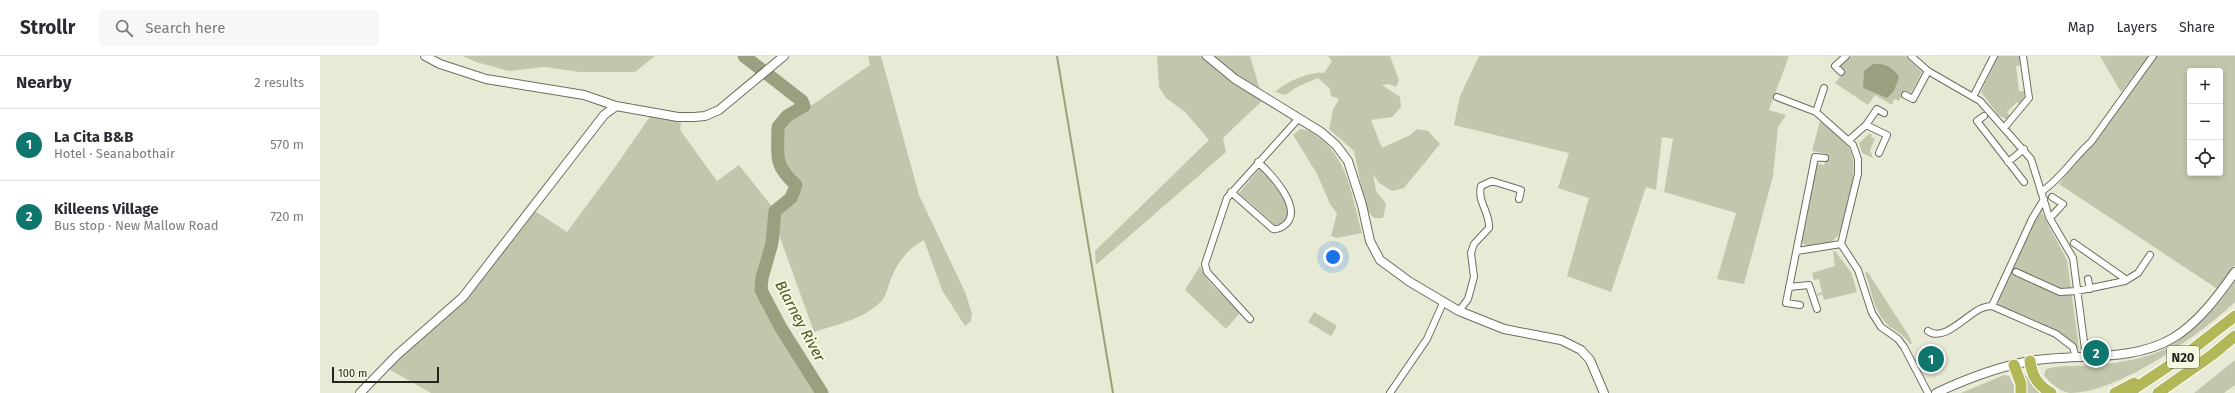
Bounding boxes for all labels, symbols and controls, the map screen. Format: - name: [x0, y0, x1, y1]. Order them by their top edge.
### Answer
- search box: [99, 10, 379, 46]
- text: Strollr: [20, 16, 75, 39]
- icon: search: [113, 17, 135, 39]
- text: Search here: [145, 19, 225, 37]
- text: Map: [2068, 19, 2094, 36]
- text: Layers: [2116, 19, 2157, 36]
- text: Share: [2179, 19, 2215, 36]
- map controls: [2187, 68, 2223, 176]
- button: +: [2187, 68, 2223, 104]
- text: Nearby: [16, 72, 71, 93]
- text: 2 results: [254, 75, 304, 90]
- button: −: [2187, 104, 2223, 140]
- text: La Cita B&B: [54, 128, 133, 146]
- text: 1: [26, 137, 32, 152]
- text: 570 m: [270, 137, 304, 152]
- button: locate: [2187, 140, 2223, 176]
- text: Hotel · Seanabothair: [54, 146, 175, 161]
- text: Killeens Village: [54, 200, 158, 218]
- text: 2: [26, 209, 32, 224]
- text: 720 m: [270, 209, 304, 224]
- text: Bus stop · New Mallow Road: [54, 218, 219, 233]
- your location: [1323, 247, 1343, 267]
- water label: Blarney River: [771, 278, 829, 366]
- pin: 2: [2083, 338, 2109, 368]
- pin: 1: [1918, 344, 1944, 374]
- road number: N20: [2167, 346, 2199, 368]
- scale bar: [332, 365, 439, 384]
- text: 100 m: [338, 367, 367, 380]

